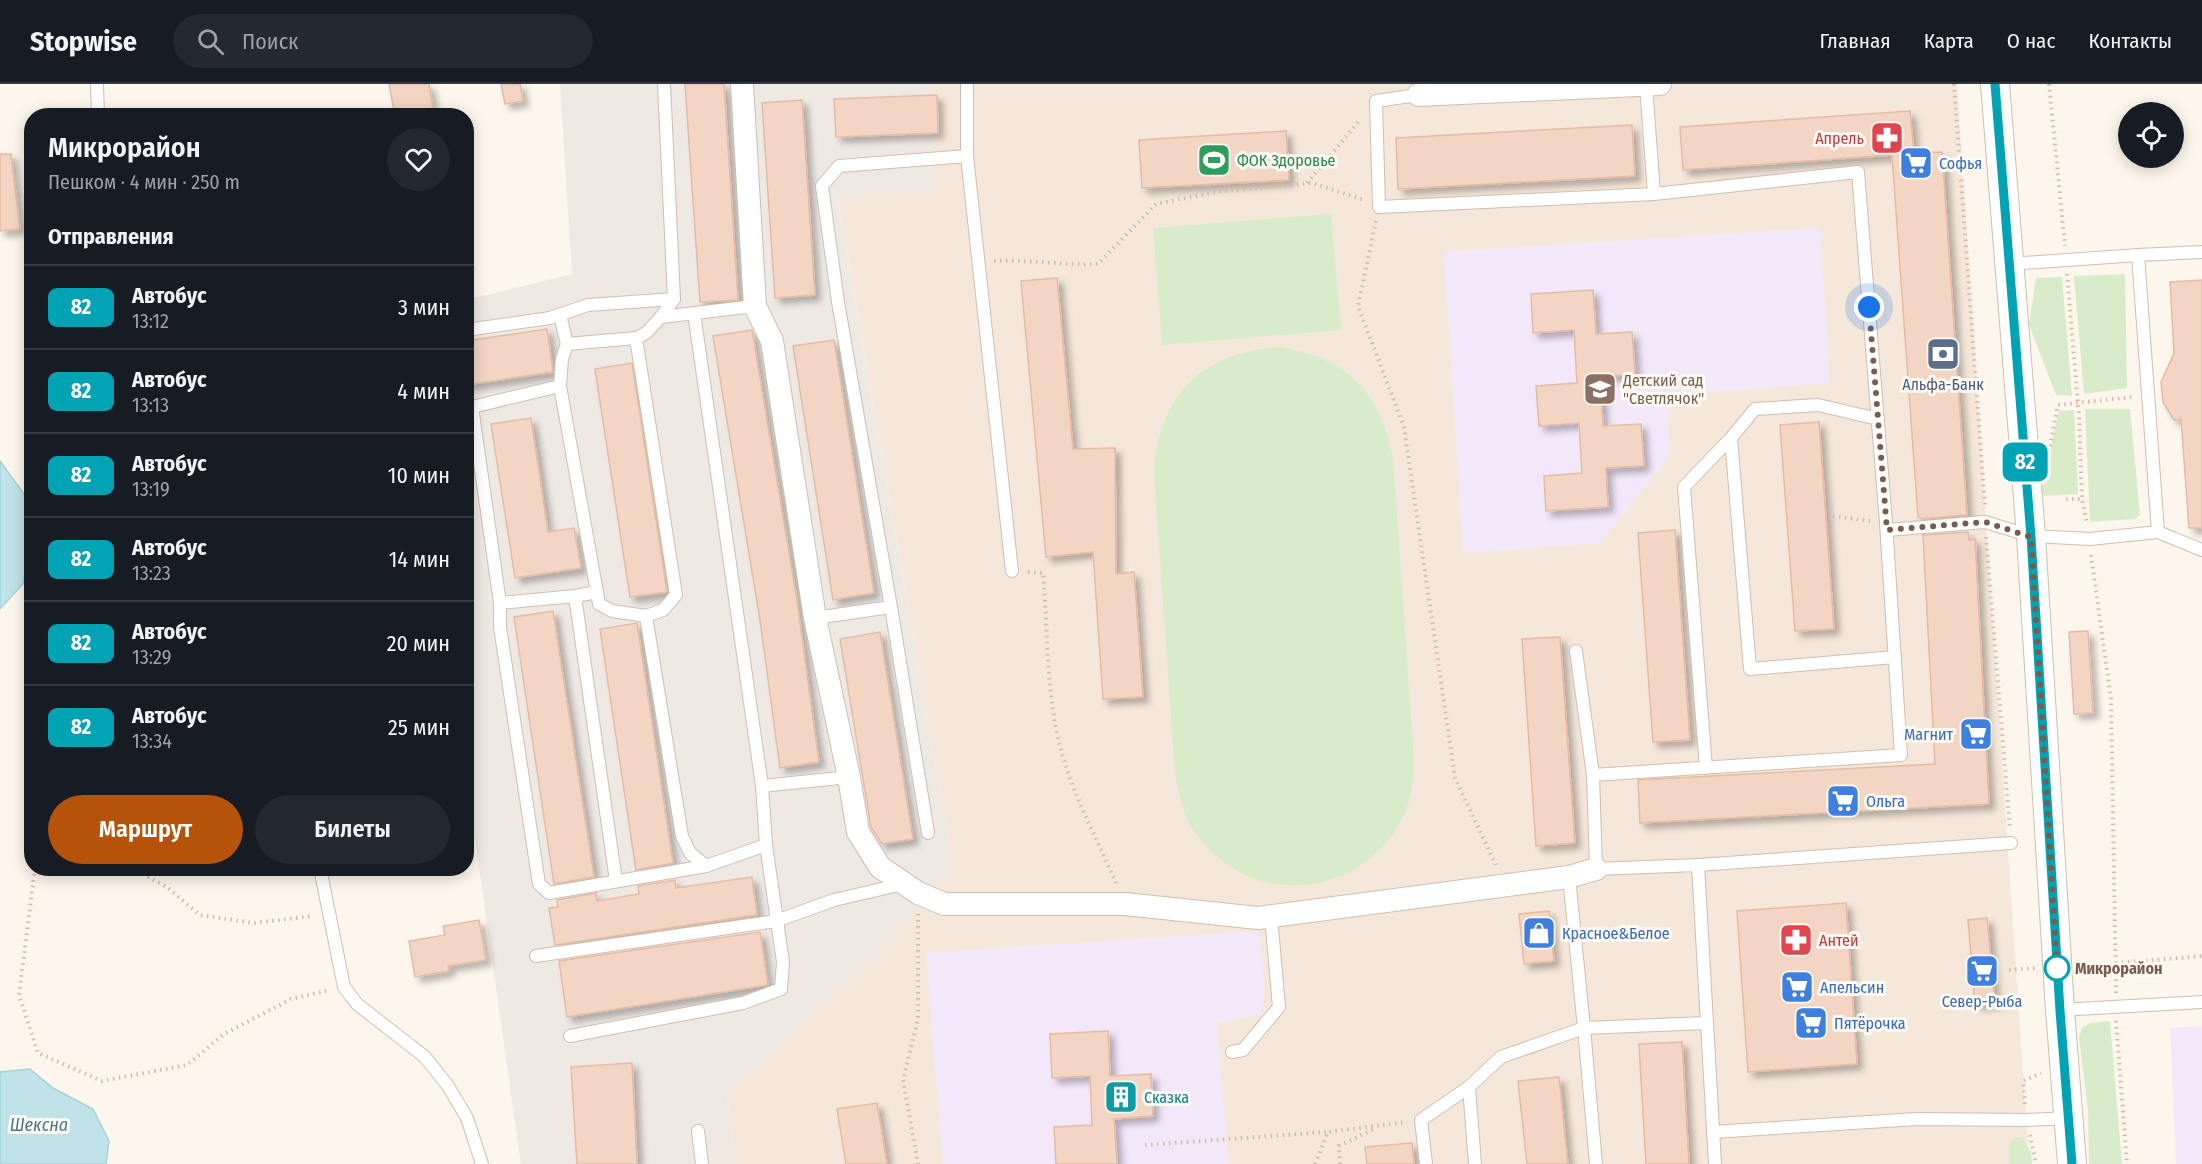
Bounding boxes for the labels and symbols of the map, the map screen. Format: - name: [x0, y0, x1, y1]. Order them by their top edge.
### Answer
- pharmacy icon: Апрель: [1869, 120, 1905, 156]
- place label: Апрель: [1815, 129, 1864, 148]
- sports icon: ФОК Здоровье: [1196, 142, 1232, 178]
- supermarket icon: Софья: [1898, 145, 1934, 181]
- place label: ФОК Здоровье: [1237, 151, 1336, 170]
- place label: Софья: [1939, 154, 1982, 173]
- your location: [1854, 292, 1884, 322]
- bank icon: Альфа-Банк: [1925, 336, 1961, 372]
- school or university icon: Детский сад "Светлячок": [1582, 371, 1618, 407]
- place label: Детский сад "Светлячок": [1622, 371, 1704, 408]
- place label: Альфа-Банк: [1902, 375, 1984, 394]
- line badge: 82: [1998, 442, 2052, 482]
- supermarket icon: Магнит: [1958, 716, 1994, 752]
- place label: Магнит: [1904, 725, 1953, 744]
- supermarket icon: Ольга: [1825, 783, 1861, 819]
- place label: Ольга: [1866, 792, 1905, 811]
- shop icon: Красное&Белое: [1521, 915, 1557, 951]
- pharmacy icon: Антей: [1778, 922, 1814, 958]
- place label: Красное&Белое: [1562, 924, 1670, 943]
- place label: Антей: [1819, 931, 1859, 950]
- supermarket icon: Север-Рыба: [1964, 953, 2000, 989]
- marker: Микрорайон: [2044, 955, 2070, 981]
- place label: Микрорайон: [2075, 959, 2162, 978]
- supermarket icon: Апельсин: [1779, 969, 1815, 1005]
- place label: Апельсин: [1820, 978, 1884, 997]
- place label: Север-Рыба: [1942, 992, 2023, 1011]
- supermarket icon: Пятёрочка: [1793, 1005, 1829, 1041]
- place label: Пятёрочка: [1834, 1014, 1906, 1033]
- building icon: Сказка: [1103, 1079, 1139, 1115]
- place label: Сказка: [1144, 1088, 1189, 1107]
- water label: Шексна: [10, 1114, 68, 1136]

